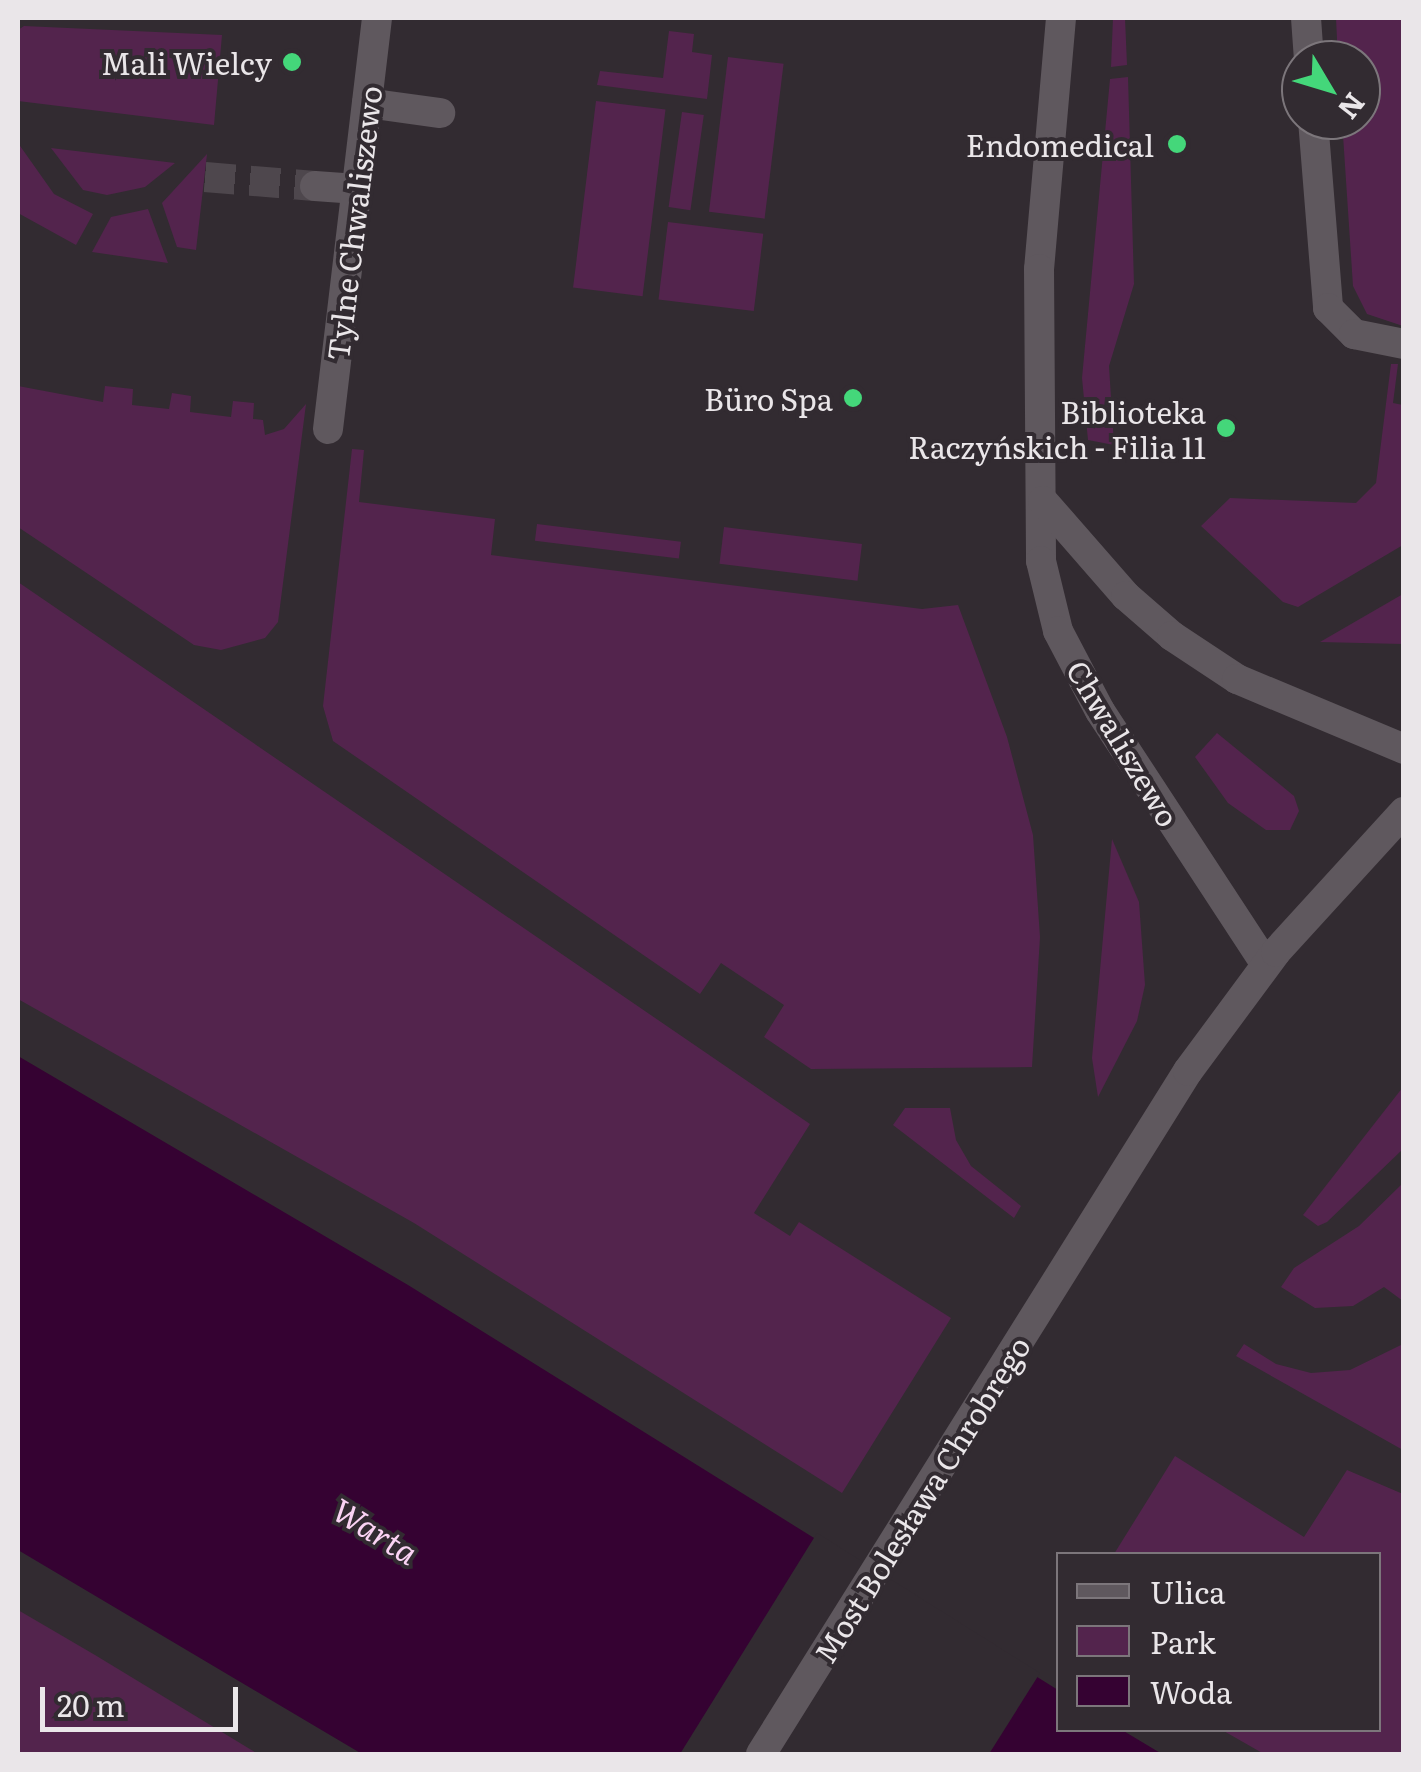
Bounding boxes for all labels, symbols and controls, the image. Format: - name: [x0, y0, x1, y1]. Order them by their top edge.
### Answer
- north arrow: [1281, 40, 1381, 140]
- place label: Mali Wielcy: [101, 44, 272, 80]
- marker: Mali Wielcy: [281, 51, 303, 73]
- street label: Tylne Chwaliszewo: [318, 83, 388, 363]
- text: N: [1329, 85, 1377, 129]
- place label: Endomedical: [966, 126, 1154, 162]
- marker: Endomedical: [1164, 131, 1190, 157]
- place label: Büro Spa: [704, 380, 833, 416]
- marker: Büro Spa: [842, 387, 864, 409]
- place label: Biblioteka Raczyńskich - Filia 11: [908, 393, 1206, 464]
- marker: Biblioteka Raczyńskich - Filia 11: [1215, 417, 1237, 439]
- street label: Chwaliszewo: [1060, 653, 1188, 833]
- street label: Most Bolesława Chrobrego: [806, 1329, 1036, 1669]
- water label: Warta: [326, 1489, 426, 1571]
- legend: [1056, 1552, 1381, 1732]
- text: Ulica: [1150, 1569, 1225, 1613]
- text: Park: [1150, 1619, 1216, 1663]
- scale bar: [45, 1667, 242, 1729]
- text: Woda: [1150, 1669, 1232, 1713]
- text: 20 m: [57, 1682, 125, 1726]

